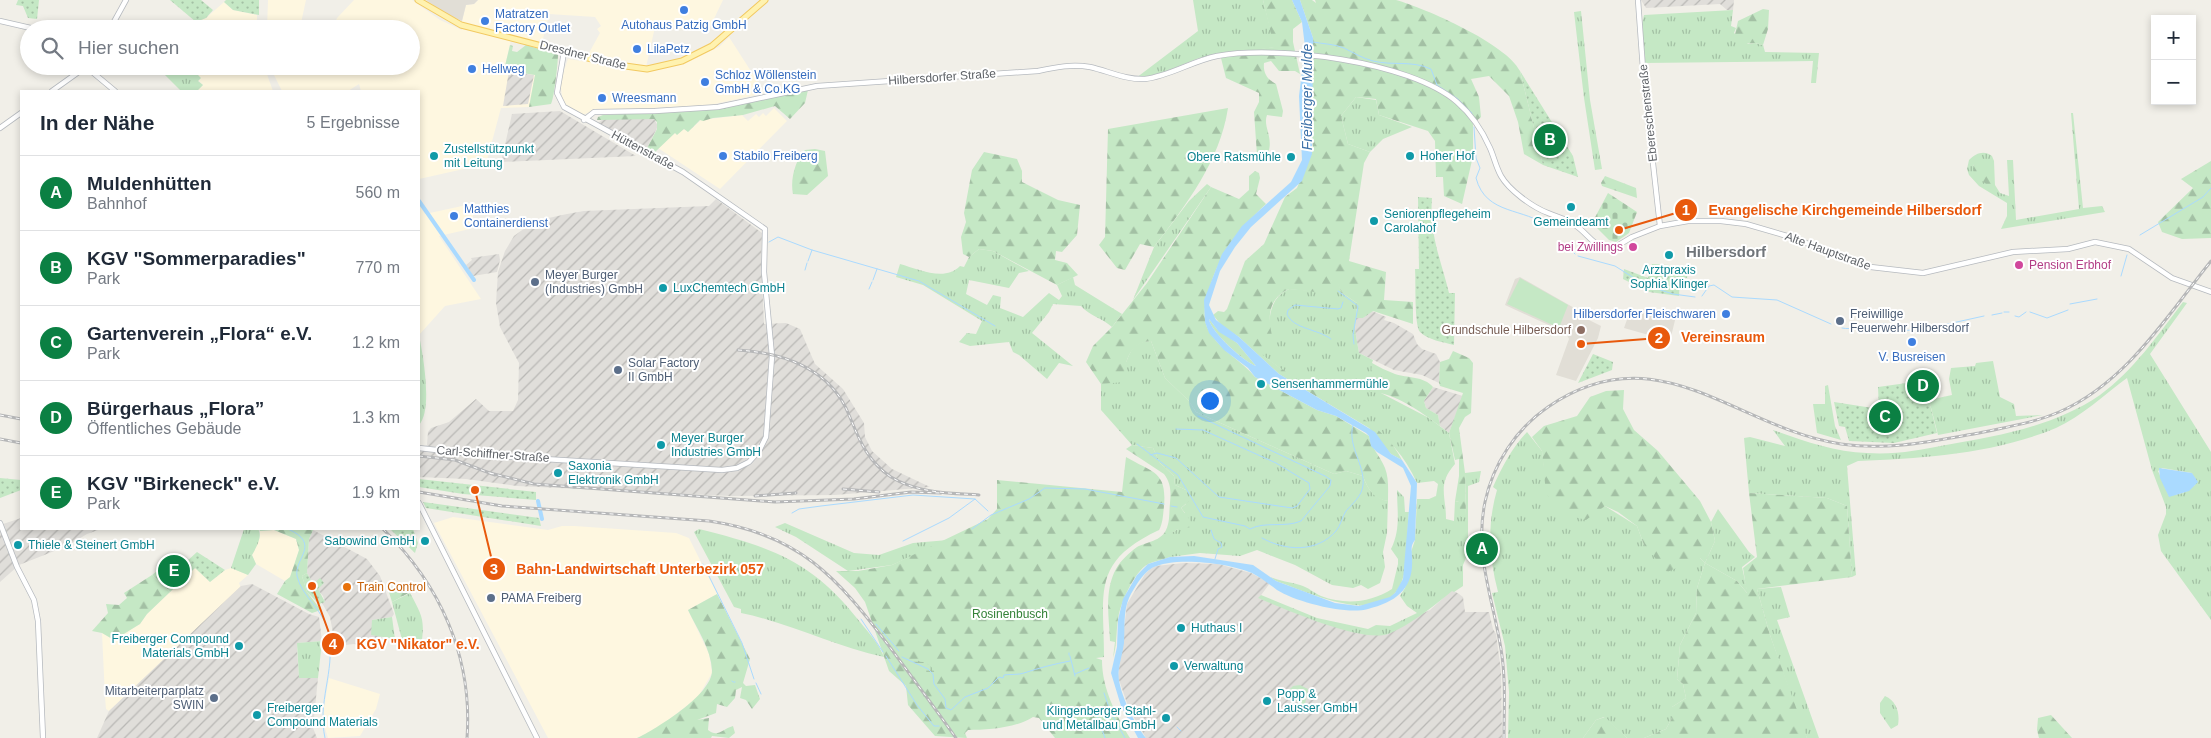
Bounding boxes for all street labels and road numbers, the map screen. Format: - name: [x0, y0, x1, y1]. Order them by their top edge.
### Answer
- street label: Dresdner Straße: [538, 37, 628, 73]
- street label: Ebereschenstraße: [1636, 63, 1660, 162]
- street label: Hilbersdorfer Straße: [888, 66, 997, 88]
- street label: Hüttenstraße: [609, 128, 677, 173]
- street label: Alte Hauptstraße: [1783, 229, 1873, 273]
- street label: Carl-Schiffner-Straße: [436, 443, 550, 465]

